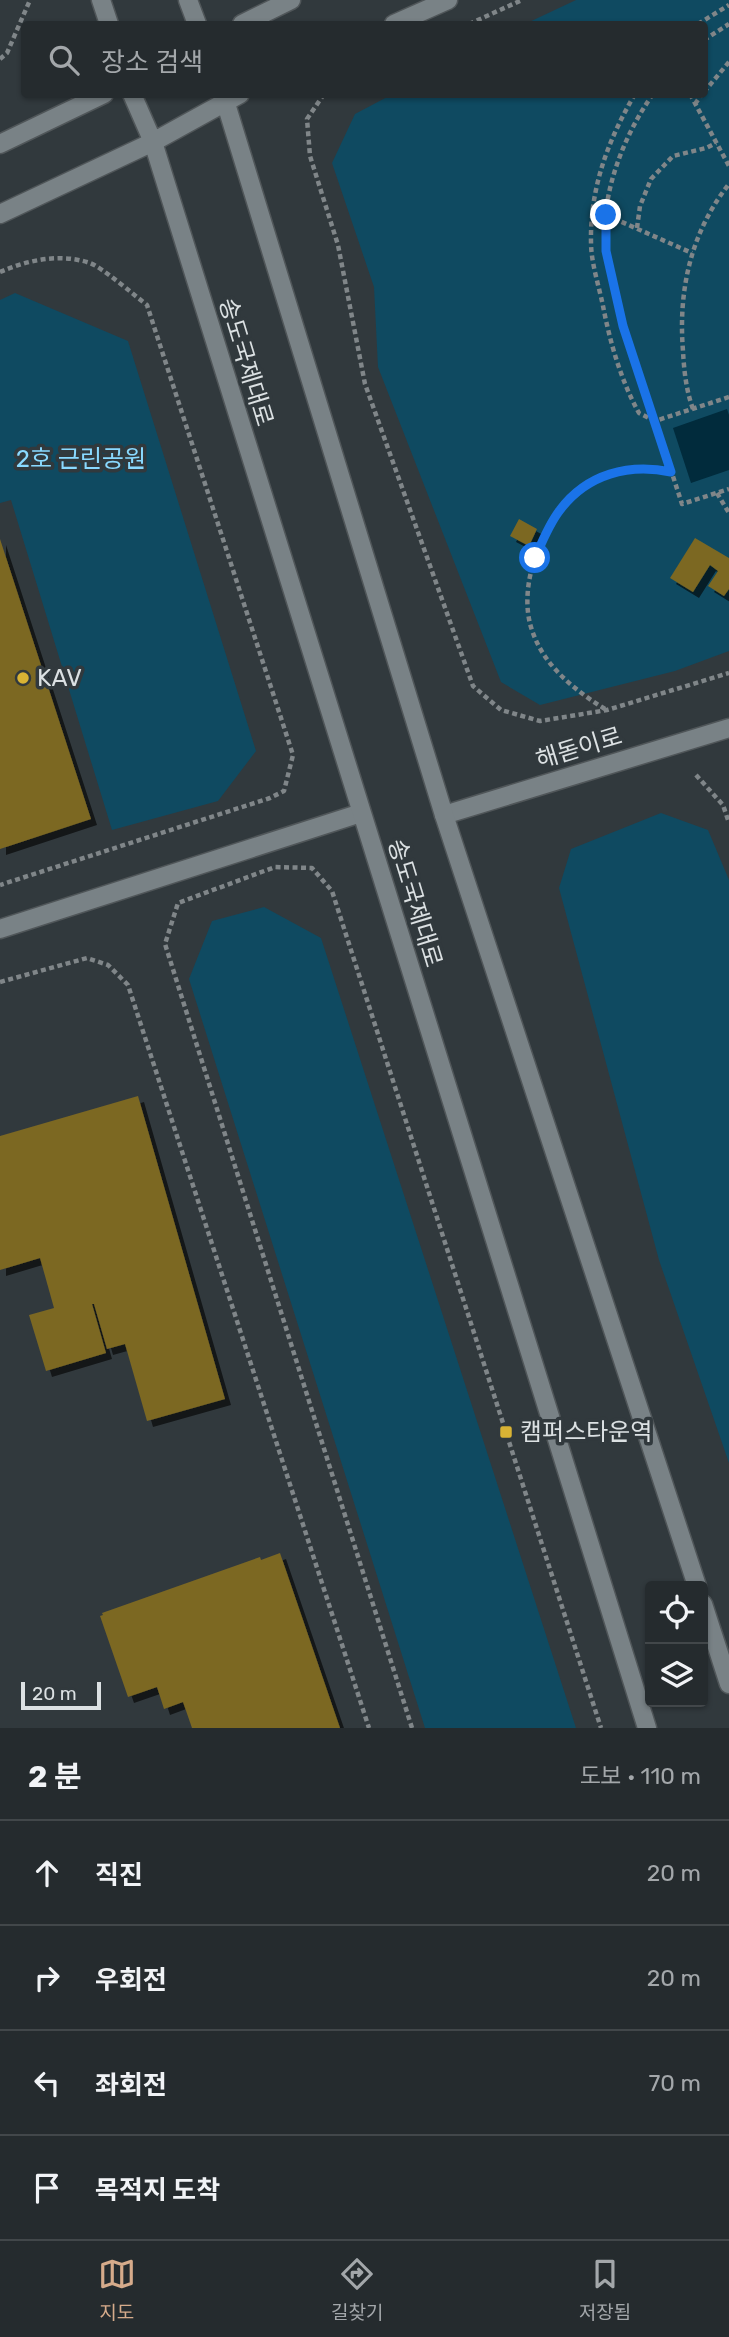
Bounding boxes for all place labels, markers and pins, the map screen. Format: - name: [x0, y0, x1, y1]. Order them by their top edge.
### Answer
- place label: KAV: [37, 664, 82, 692]
- marker: KAV: [15, 670, 31, 686]
- place label: 캠퍼스타운역: [520, 1418, 652, 1446]
- marker: 캠퍼스타운역: [498, 1424, 514, 1440]

